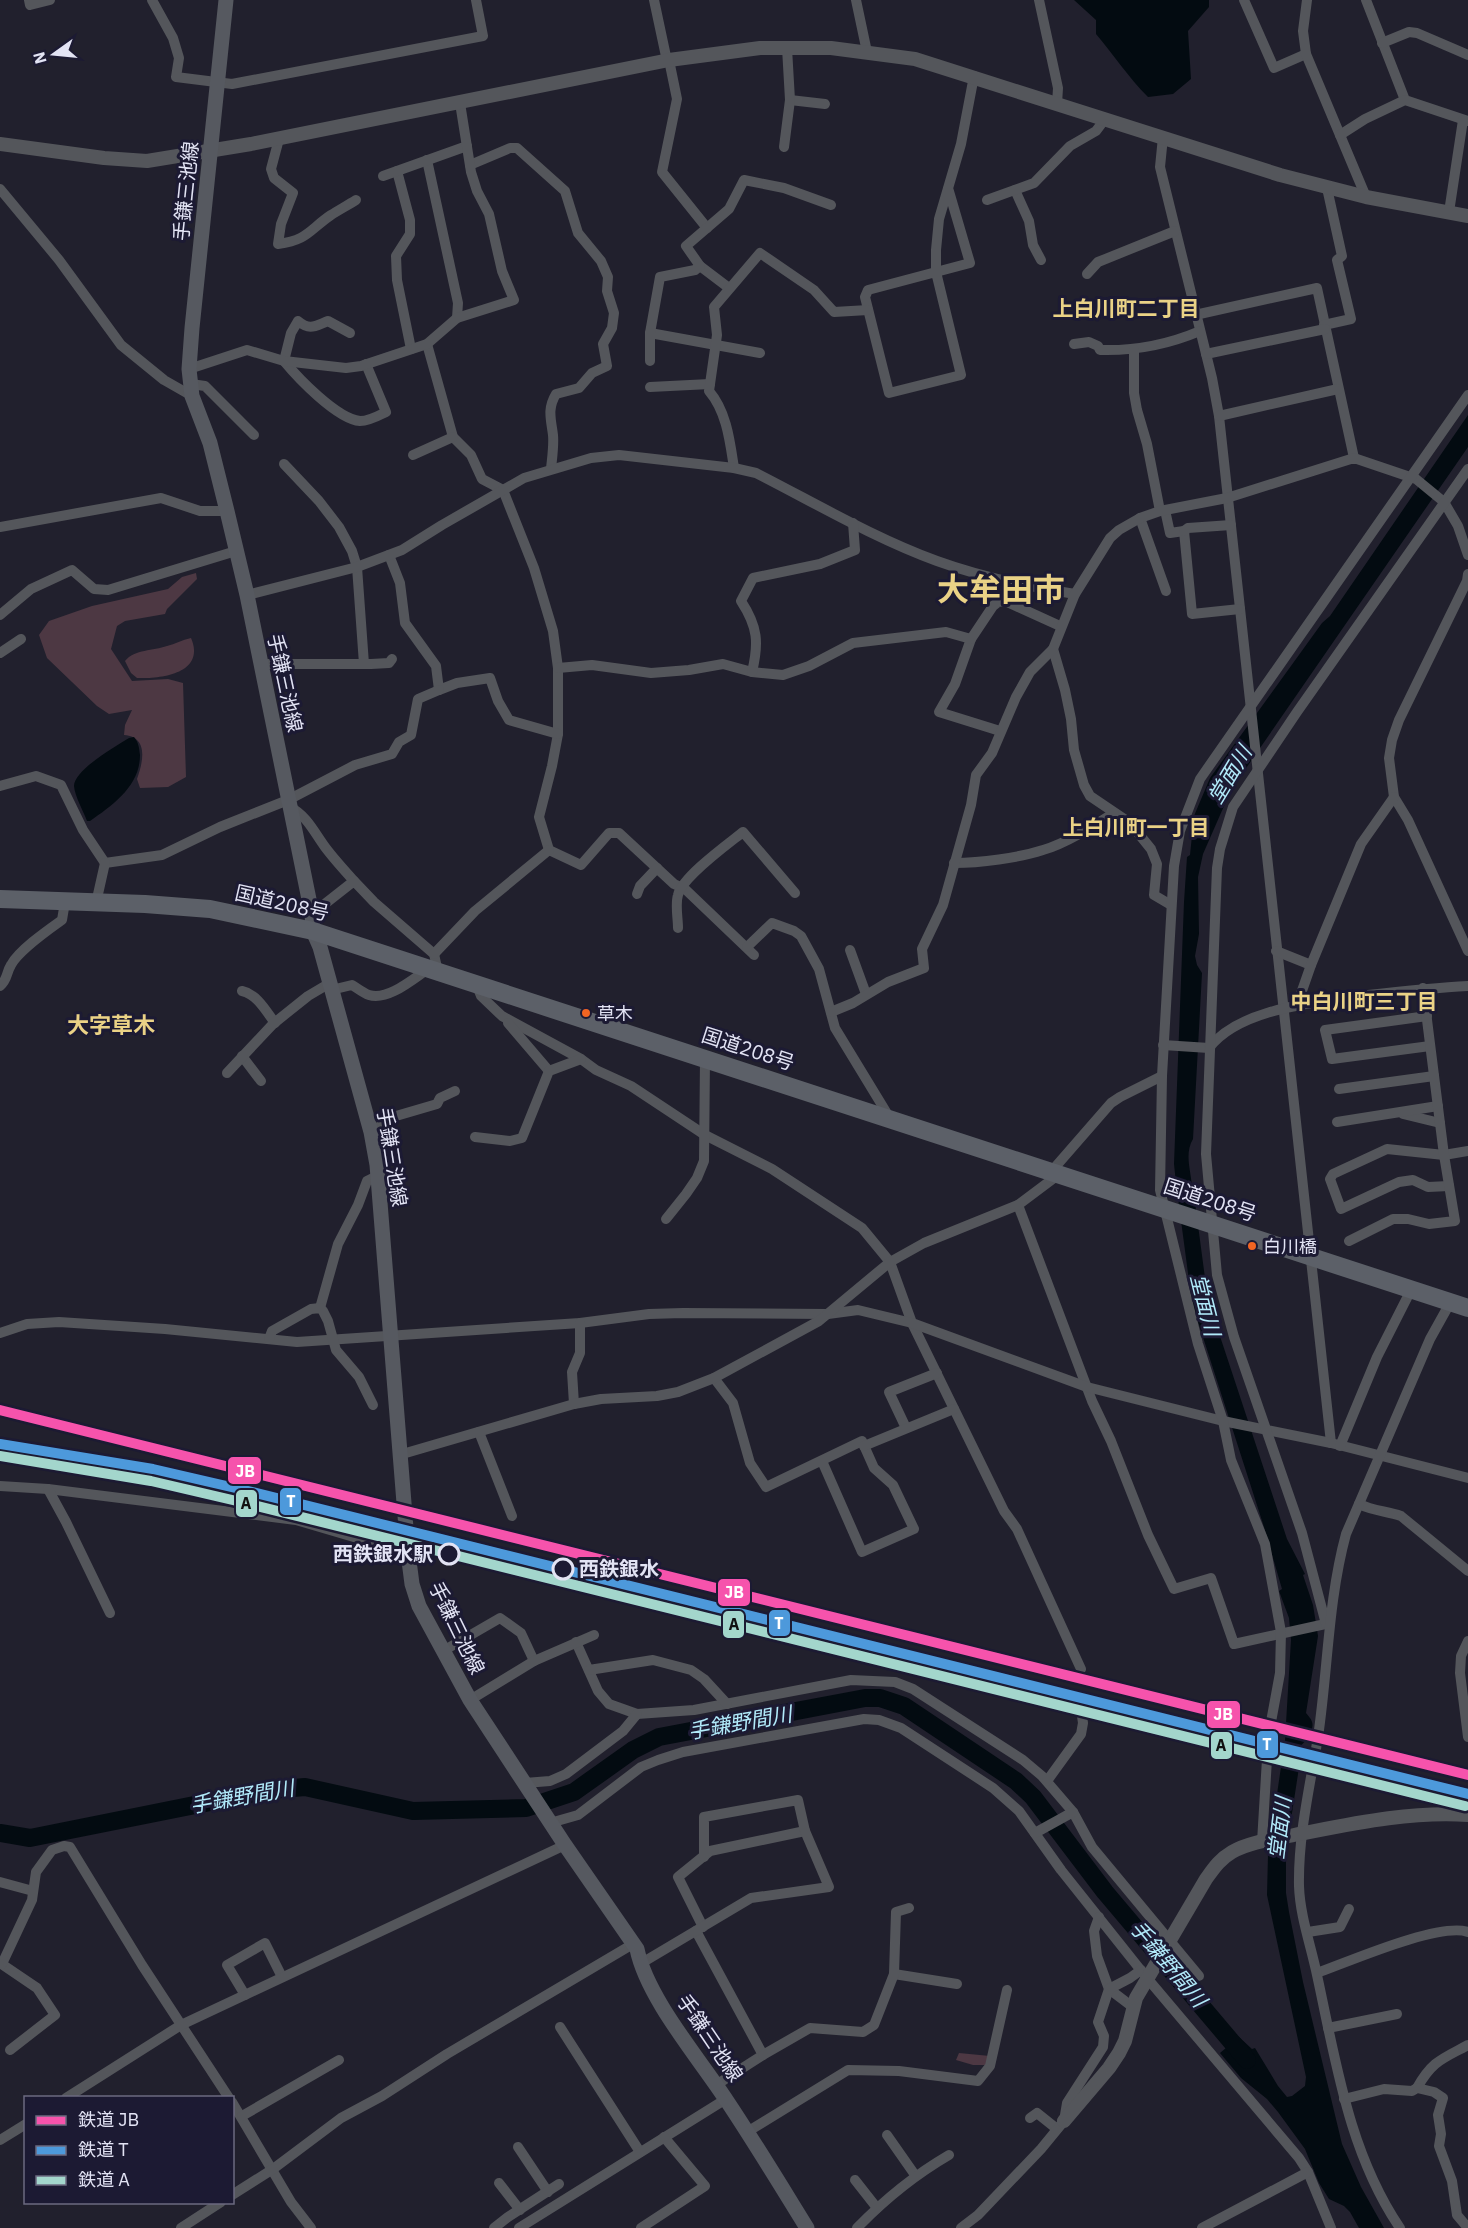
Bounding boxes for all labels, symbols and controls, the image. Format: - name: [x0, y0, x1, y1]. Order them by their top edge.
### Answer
- north arrow: [24, 24, 84, 84]
- text: N: [28, 50, 51, 66]
- street label: 手鎌三池線: [167, 140, 204, 242]
- district label: 上白川町二丁目: [1053, 294, 1200, 322]
- district label: 大牟田市: [937, 568, 1065, 610]
- street label: 手鎌三池線: [262, 631, 309, 735]
- water label: 堂面川: [1201, 739, 1258, 809]
- district label: 上白川町一丁目: [1063, 813, 1210, 841]
- street label: 国道208号: [232, 879, 332, 926]
- district label: 中白川町三丁目: [1291, 987, 1438, 1015]
- place label: 草木: [597, 1002, 633, 1025]
- marker: 草木: [580, 1007, 592, 1019]
- district label: 大字草木: [67, 1010, 155, 1039]
- street label: 国道208号: [698, 1021, 798, 1076]
- street label: 手鎌三池線: [371, 1105, 414, 1208]
- street label: 国道208号: [1160, 1172, 1260, 1227]
- place label: 白川橋: [1263, 1235, 1317, 1258]
- marker: 白川橋: [1246, 1240, 1258, 1252]
- water label: 堂面川: [1185, 1271, 1228, 1341]
- line badge: JB: [227, 1456, 262, 1485]
- text: JB: [235, 1461, 255, 1481]
- line badge: T: [279, 1487, 302, 1516]
- line badge: A: [235, 1489, 258, 1518]
- text: T: [286, 1491, 296, 1511]
- text: A: [241, 1493, 252, 1513]
- place label: 西鉄銀水駅: [333, 1540, 433, 1567]
- marker: 西鉄銀水駅: [438, 1543, 460, 1565]
- place label: 西鉄銀水: [579, 1555, 659, 1582]
- marker: 西鉄銀水: [552, 1558, 574, 1580]
- street label: 手鎌三池線: [423, 1577, 492, 1679]
- line badge: JB: [717, 1578, 751, 1607]
- text: JB: [724, 1582, 744, 1602]
- line badge: T: [768, 1609, 791, 1637]
- line badge: A: [722, 1610, 745, 1639]
- text: T: [774, 1613, 784, 1633]
- text: A: [729, 1614, 740, 1634]
- water label: 手鎌野間川: [686, 1699, 796, 1745]
- line badge: JB: [1206, 1700, 1241, 1729]
- text: JB: [1213, 1704, 1233, 1724]
- line badge: T: [1256, 1730, 1279, 1759]
- line badge: A: [1210, 1731, 1233, 1760]
- text: T: [1262, 1734, 1272, 1754]
- text: A: [1216, 1735, 1227, 1755]
- water label: 手鎌野間川: [188, 1773, 298, 1819]
- water label: 堂面川: [1261, 1793, 1297, 1861]
- water label: 手鎌野間川: [1124, 1914, 1215, 2014]
- street label: 手鎌三池線: [671, 1989, 750, 2087]
- legend: [24, 2096, 234, 2204]
- text: 鉄道 JB: [78, 2108, 139, 2131]
- text: 鉄道 T: [78, 2138, 129, 2161]
- text: 鉄道 A: [78, 2168, 130, 2191]

